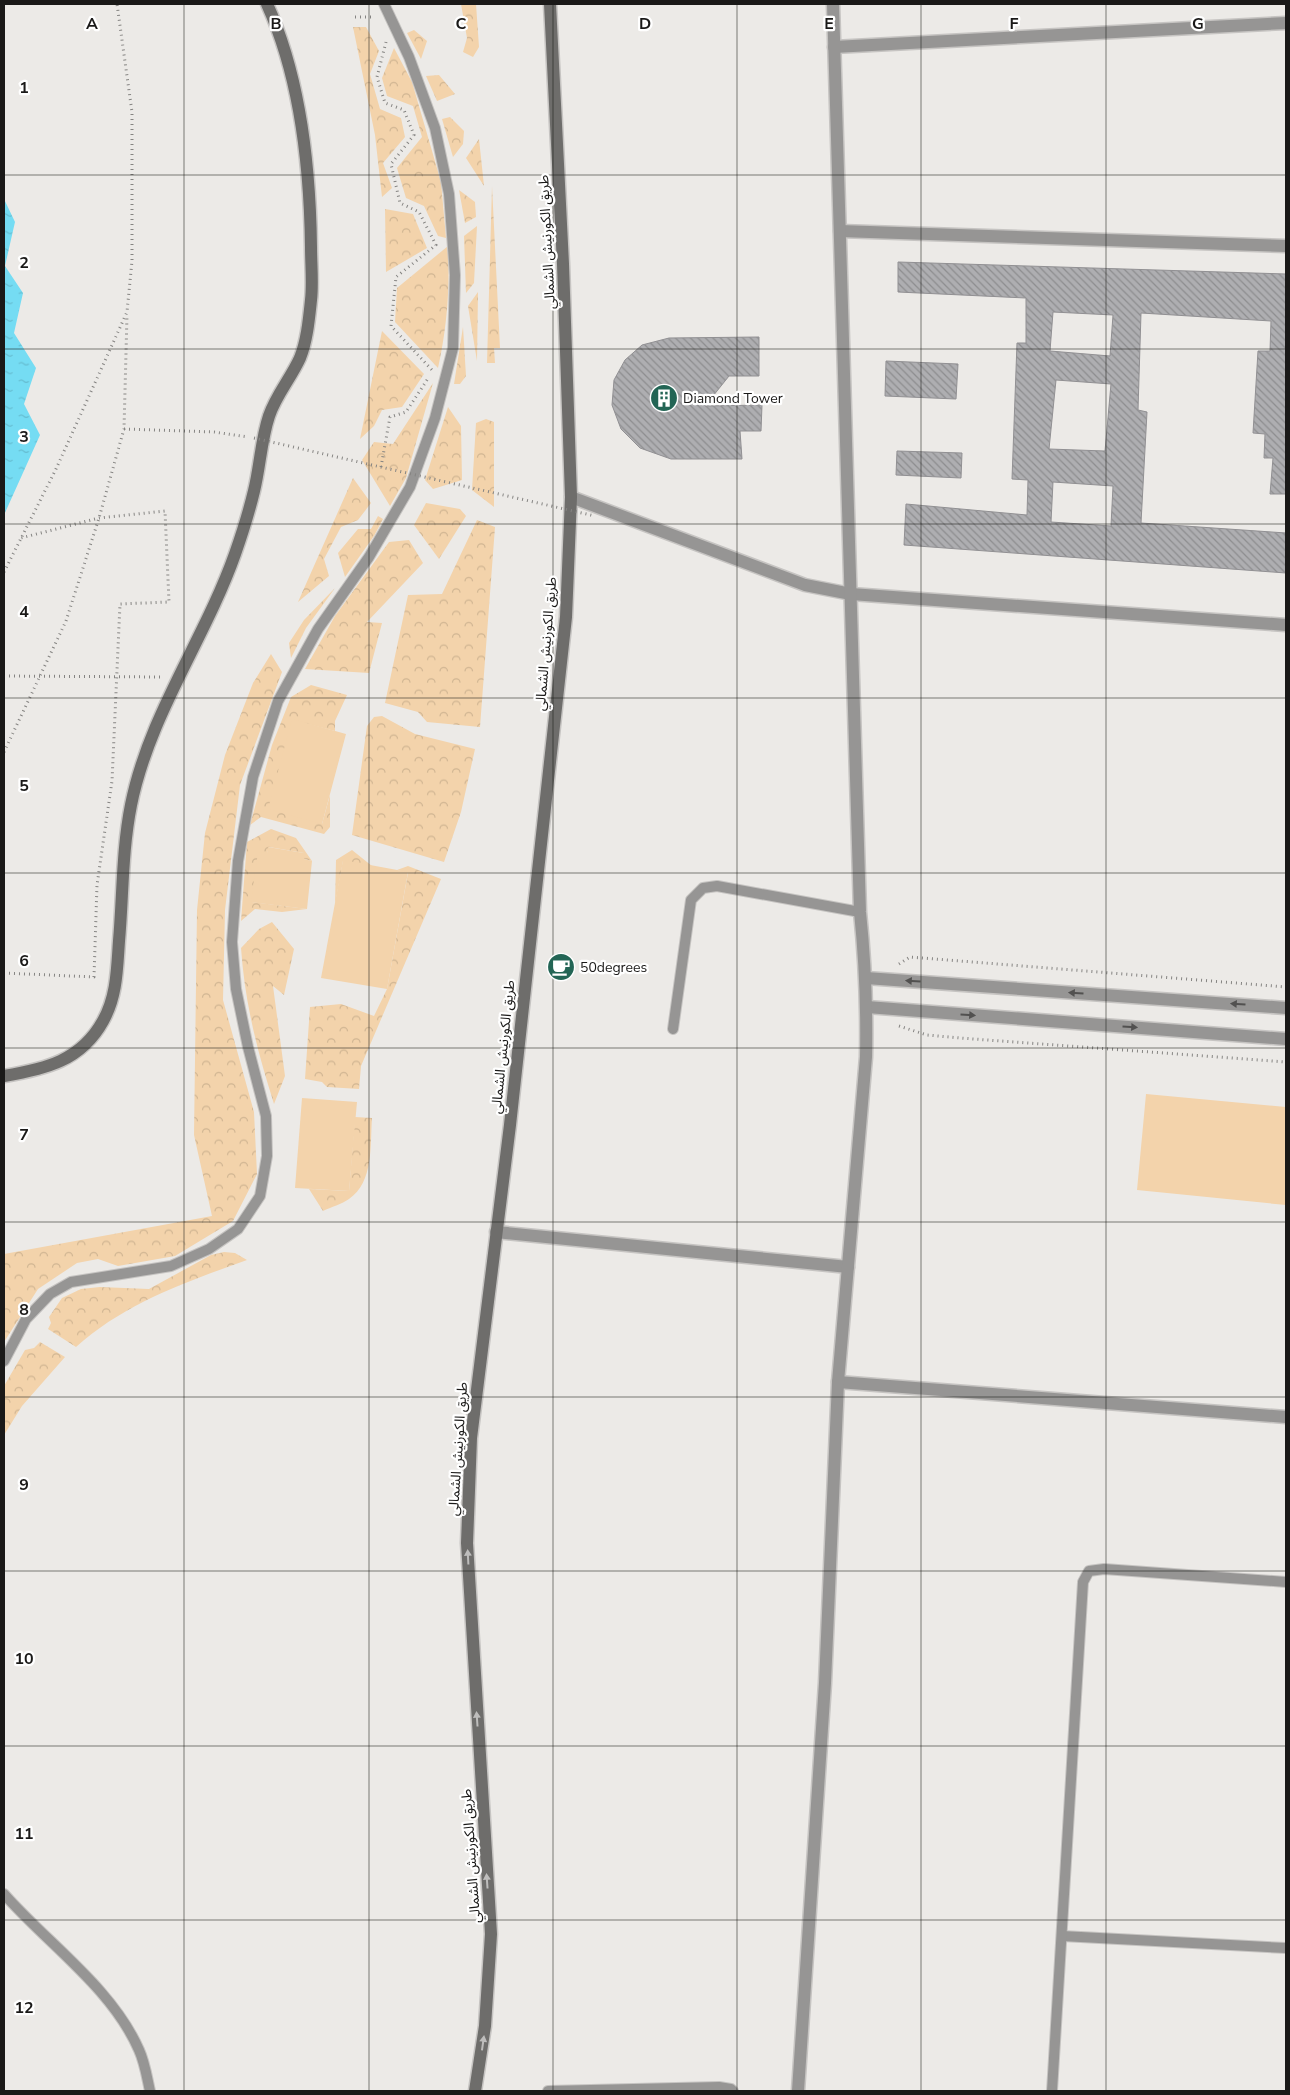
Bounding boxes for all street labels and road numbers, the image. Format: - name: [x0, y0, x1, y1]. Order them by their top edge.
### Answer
- street label: طريق الكورنيش الشمالي: [534, 174, 561, 310]
- street label: طريق الكورنيش الشمالي: [531, 576, 563, 712]
- street label: طريق الكورنيش الشمالي: [487, 979, 521, 1115]
- street label: طريق الكورنيش الشمالي: [444, 1381, 473, 1517]
- street label: طريق الكورنيش الشمالي: [457, 1788, 486, 1924]

